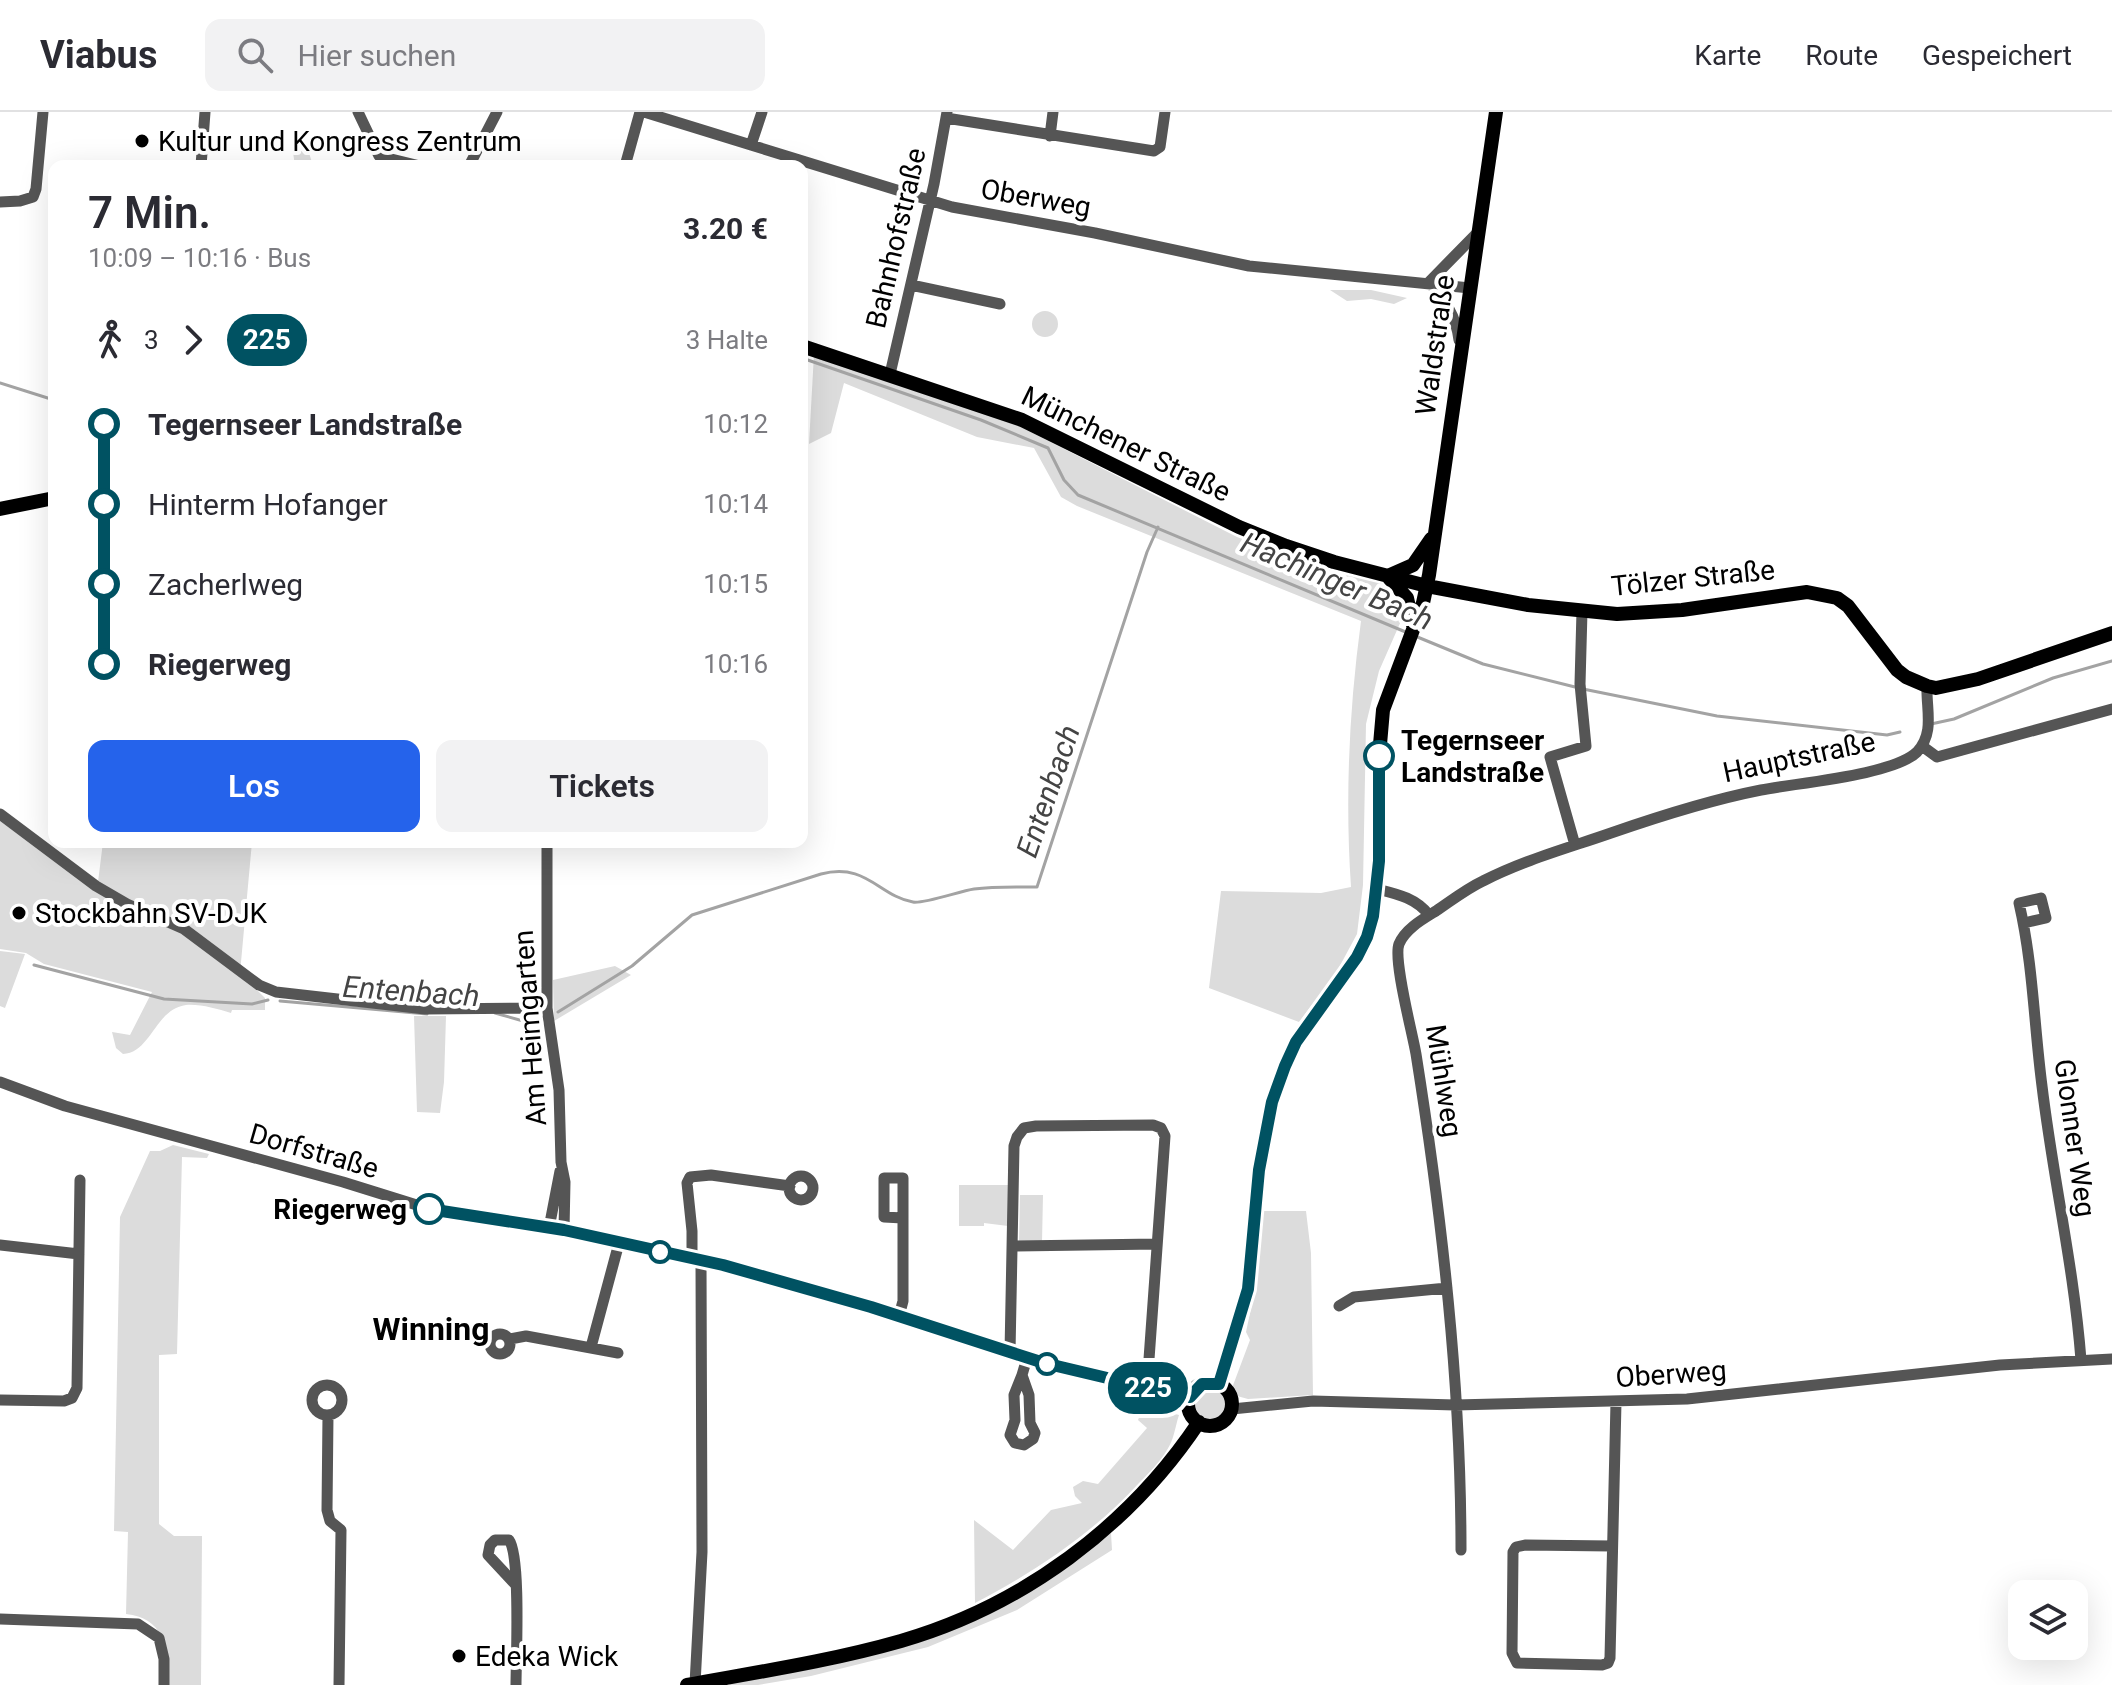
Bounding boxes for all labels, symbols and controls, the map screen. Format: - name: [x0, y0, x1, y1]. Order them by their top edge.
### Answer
- search box: [205, 19, 765, 91]
- text: Viabus: [40, 33, 157, 77]
- icon: search: [233, 33, 277, 77]
- text: Hier suchen: [297, 38, 456, 73]
- text: Karte: [1694, 39, 1761, 72]
- text: Route: [1805, 39, 1878, 72]
- text: Gespeichert: [1922, 39, 2072, 72]
- place label: Kultur und Kongress Zentrum: [158, 125, 522, 158]
- marker: Kultur und Kongress Zentrum: [133, 132, 151, 150]
- street label: Bahnhofstraße: [859, 145, 933, 331]
- street label: Oberweg: [978, 172, 1094, 224]
- text: 7 Min.: [88, 187, 211, 239]
- text: 3.20 €: [683, 211, 768, 246]
- text: 10:09 – 10:16 · Bus: [88, 243, 311, 273]
- street label: Waldstraße: [1409, 273, 1461, 417]
- icon: walk: [88, 318, 132, 362]
- icon: forward: [171, 318, 215, 362]
- text: 225: [243, 323, 291, 356]
- text: 3: [144, 325, 159, 355]
- text: 3 Halte: [686, 325, 768, 355]
- street label: Münchener Straße: [1016, 379, 1236, 509]
- text: Tegernseer Landstraße: [148, 407, 462, 442]
- text: 10:12: [703, 409, 768, 439]
- text: Hinterm Hofanger: [148, 487, 388, 522]
- text: 10:14: [703, 489, 768, 519]
- water label: Hachinger Bach: [1236, 525, 1438, 637]
- street label: Tölzer Straße: [1609, 553, 1777, 603]
- text: Zacherlweg: [148, 567, 303, 602]
- text: 10:15: [703, 569, 768, 599]
- text: Riegerweg: [148, 647, 291, 682]
- text: 10:16: [703, 649, 768, 679]
- water label: Entenbach: [1009, 720, 1087, 862]
- place label: Tegernseer Landstraße: [1401, 724, 1544, 789]
- street label: Hauptstraße: [1720, 725, 1878, 789]
- button: Los: [88, 740, 420, 832]
- button: Tickets: [436, 740, 768, 832]
- marker: Tegernseer Landstraße: [1364, 741, 1394, 771]
- place label: Stockbahn SV-DJK: [35, 897, 268, 930]
- marker: Stockbahn SV-DJK: [10, 904, 28, 922]
- street label: Am Heimgarten: [507, 929, 553, 1127]
- water label: Entenbach: [341, 969, 481, 1013]
- street label: Mühlweg: [1419, 1022, 1469, 1140]
- street label: Glonner Weg: [2048, 1057, 2102, 1219]
- street label: Dorfstraße: [245, 1117, 383, 1185]
- place label: Riegerweg: [273, 1193, 407, 1226]
- marker: Riegerweg: [414, 1194, 444, 1224]
- unlabelled marker: [649, 1241, 671, 1263]
- district label: Winning: [372, 1310, 490, 1348]
- unlabelled marker: [1036, 1353, 1058, 1375]
- street label: Oberweg: [1614, 1354, 1728, 1394]
- line badge: 225: [1102, 1362, 1194, 1414]
- text: 225: [1124, 1371, 1172, 1404]
- map controls: [2008, 1580, 2088, 1660]
- button: layers: [2008, 1580, 2088, 1660]
- place label: Edeka Wick: [475, 1640, 619, 1673]
- marker: Edeka Wick: [450, 1647, 468, 1665]

